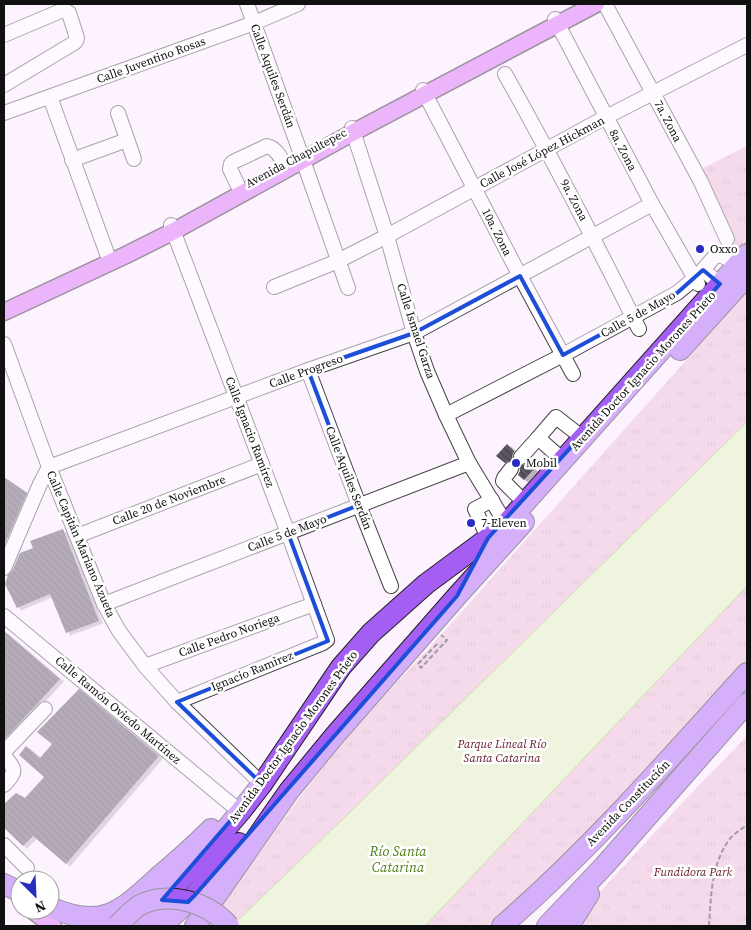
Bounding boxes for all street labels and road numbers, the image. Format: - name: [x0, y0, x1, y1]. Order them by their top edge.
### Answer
- street label: Calle Aquiles Serdán: [247, 22, 299, 130]
- street label: Calle Juventino Rosas: [94, 33, 208, 87]
- street label: 7a. Zona: [650, 97, 686, 145]
- street label: Calle José López Hickman: [477, 112, 607, 192]
- street label: Avenida Chapultepec: [243, 124, 350, 191]
- street label: 8a. Zona: [605, 126, 641, 174]
- street label: 9a. Zona: [556, 176, 592, 224]
- street label: 10a. Zona: [478, 206, 516, 259]
- street label: Calle Ismael Garza: [393, 281, 439, 382]
- street label: Avenida Doctor Ignacio Morones Prieto: [567, 287, 719, 454]
- street label: Calle 5 de Mayo: [598, 287, 679, 341]
- street label: Calle Progreso: [267, 350, 345, 392]
- street label: Calle Ignacio Ramírez: [222, 374, 279, 490]
- street label: Calle Aquiles Serdán: [322, 424, 376, 532]
- street label: Calle Capitán Mariano Azueta: [43, 468, 120, 621]
- street label: Calle 20 de Noviembre: [110, 471, 228, 529]
- street label: Calle 5 de Mayo: [245, 510, 329, 555]
- street label: Calle Pedro Noriega: [176, 609, 282, 661]
- street label: Ignacio Ramirez: [208, 647, 296, 695]
- street label: Avenida Doctor Ignacio Morones Prieto: [225, 647, 361, 827]
- street label: Calle Ramón Oviedo Martínez: [52, 653, 185, 768]
- street label: Avenida Constitución: [583, 757, 673, 849]

